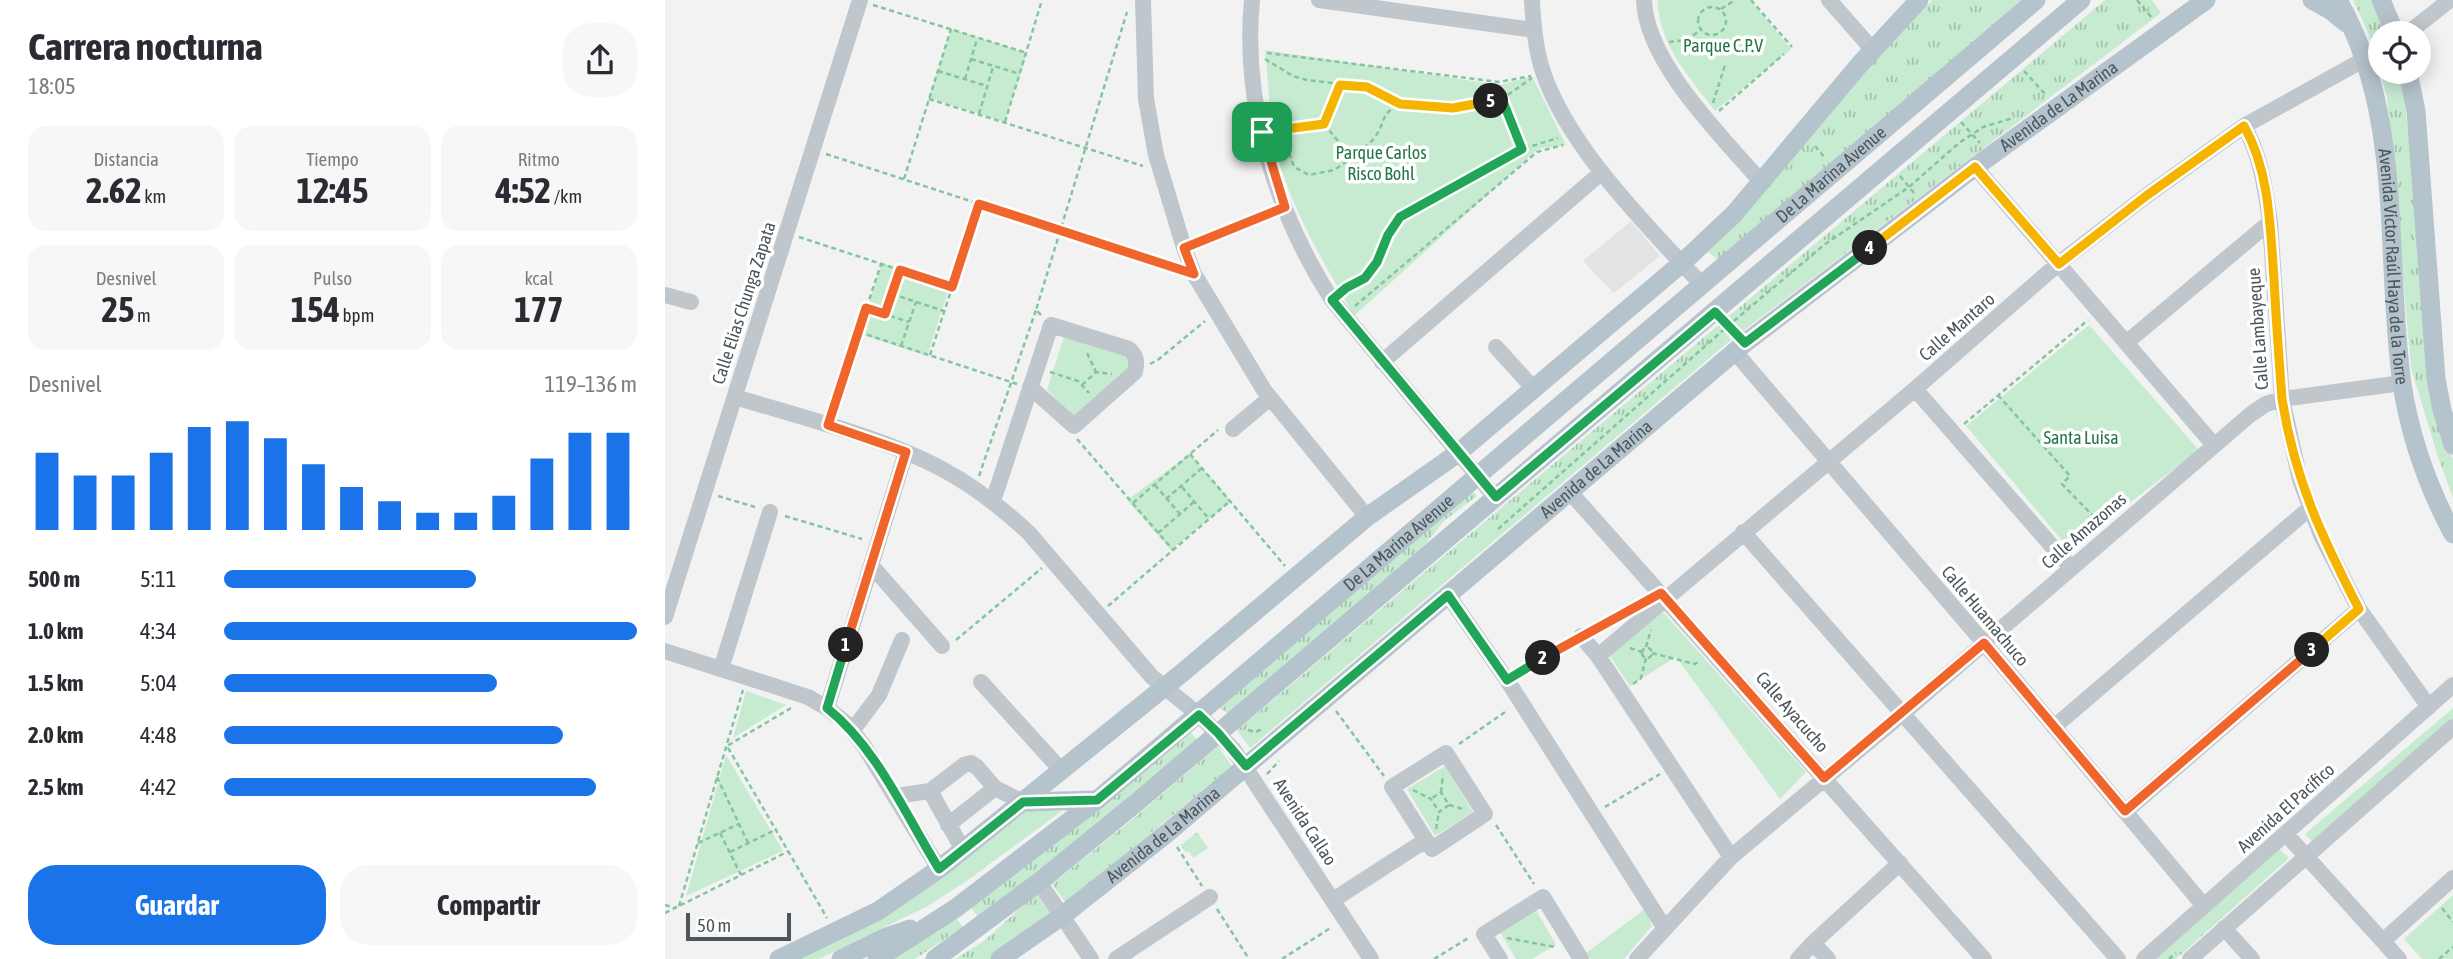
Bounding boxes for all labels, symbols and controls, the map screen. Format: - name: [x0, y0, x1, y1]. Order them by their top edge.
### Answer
- map controls: [2368, 21, 2431, 84]
- button: locate: [2368, 21, 2431, 84]
- button: share: [563, 23, 637, 97]
- text: Carrera nocturna: [28, 25, 263, 68]
- park label: Parque C.P.V: [1683, 35, 1763, 56]
- street label: Avenida de La Marina: [1995, 56, 2122, 156]
- text: 18:05: [28, 73, 76, 99]
- pin: 5: [1473, 84, 1509, 119]
- text: 5: [1486, 89, 1495, 111]
- pin: [1232, 102, 1292, 162]
- icon: arrive: [1243, 113, 1281, 151]
- street label: De La Marina Avenue: [1771, 121, 1890, 227]
- park label: Parque Carlos Risco Bohl: [1335, 142, 1427, 184]
- street label: Avenida Víctor Raúl Haya de la Torre: [2374, 147, 2413, 386]
- text: Distancia: [93, 148, 159, 170]
- text: Tiempo: [306, 148, 359, 170]
- text: Ritmo: [518, 148, 560, 170]
- text: 2.62: [86, 170, 142, 210]
- text: 12:45: [296, 170, 369, 210]
- text: 4:52: [495, 170, 551, 210]
- text: km: [142, 185, 166, 207]
- text: /km: [551, 185, 582, 207]
- street label: Calle Elias Chunga Zapata: [707, 219, 780, 387]
- pin: 4: [1853, 230, 1887, 266]
- text: 4: [1865, 236, 1874, 258]
- text: Desnivel: [96, 267, 157, 289]
- text: Pulso: [313, 267, 352, 289]
- text: kcal: [524, 267, 553, 289]
- street label: Calle Lambayeque: [2243, 267, 2272, 391]
- street label: Calle Mantaro: [1915, 288, 1999, 365]
- text: 25: [102, 289, 134, 329]
- text: 154: [291, 289, 340, 329]
- text: 177: [514, 289, 564, 329]
- text: m: [134, 304, 151, 326]
- text: bpm: [340, 304, 374, 326]
- text: Desnivel: [28, 371, 102, 397]
- text: 119–136 m: [544, 371, 637, 397]
- street label: Avenida de La Marina: [1536, 415, 1656, 522]
- park label: Santa Luisa: [2043, 427, 2119, 448]
- street label: Calle Amazonas: [2037, 488, 2130, 573]
- street label: De La Marina Avenue: [1339, 490, 1458, 595]
- street label: Calle Huamachuco: [1937, 561, 2033, 670]
- text: 500 m: [28, 566, 80, 592]
- text: 5:11: [140, 566, 177, 592]
- text: 1.0 km: [28, 618, 84, 644]
- text: 4:34: [140, 618, 177, 644]
- pin: 1: [829, 628, 863, 662]
- pin: 3: [2295, 632, 2329, 668]
- text: 1: [841, 633, 850, 655]
- text: 3: [2307, 638, 2316, 660]
- pin: 2: [1525, 640, 1561, 676]
- text: 2: [1538, 646, 1547, 668]
- street label: Calle Ayacucho: [1752, 667, 1833, 756]
- text: 1.5 km: [28, 670, 84, 696]
- text: 5:04: [140, 670, 177, 696]
- text: 2.0 km: [28, 722, 84, 748]
- text: 4:48: [140, 722, 177, 748]
- street label: Avenida El Pacífico: [2233, 759, 2338, 857]
- text: 2.5 km: [28, 774, 84, 800]
- text: 4:42: [140, 774, 177, 800]
- street label: Avenida Callao: [1270, 774, 1341, 869]
- street label: Avenida de La Marina: [1102, 782, 1224, 887]
- button: Guardar: [28, 865, 326, 945]
- button: Compartir: [340, 865, 637, 945]
- scale bar: [686, 910, 791, 942]
- text: 50 m: [697, 914, 731, 936]

